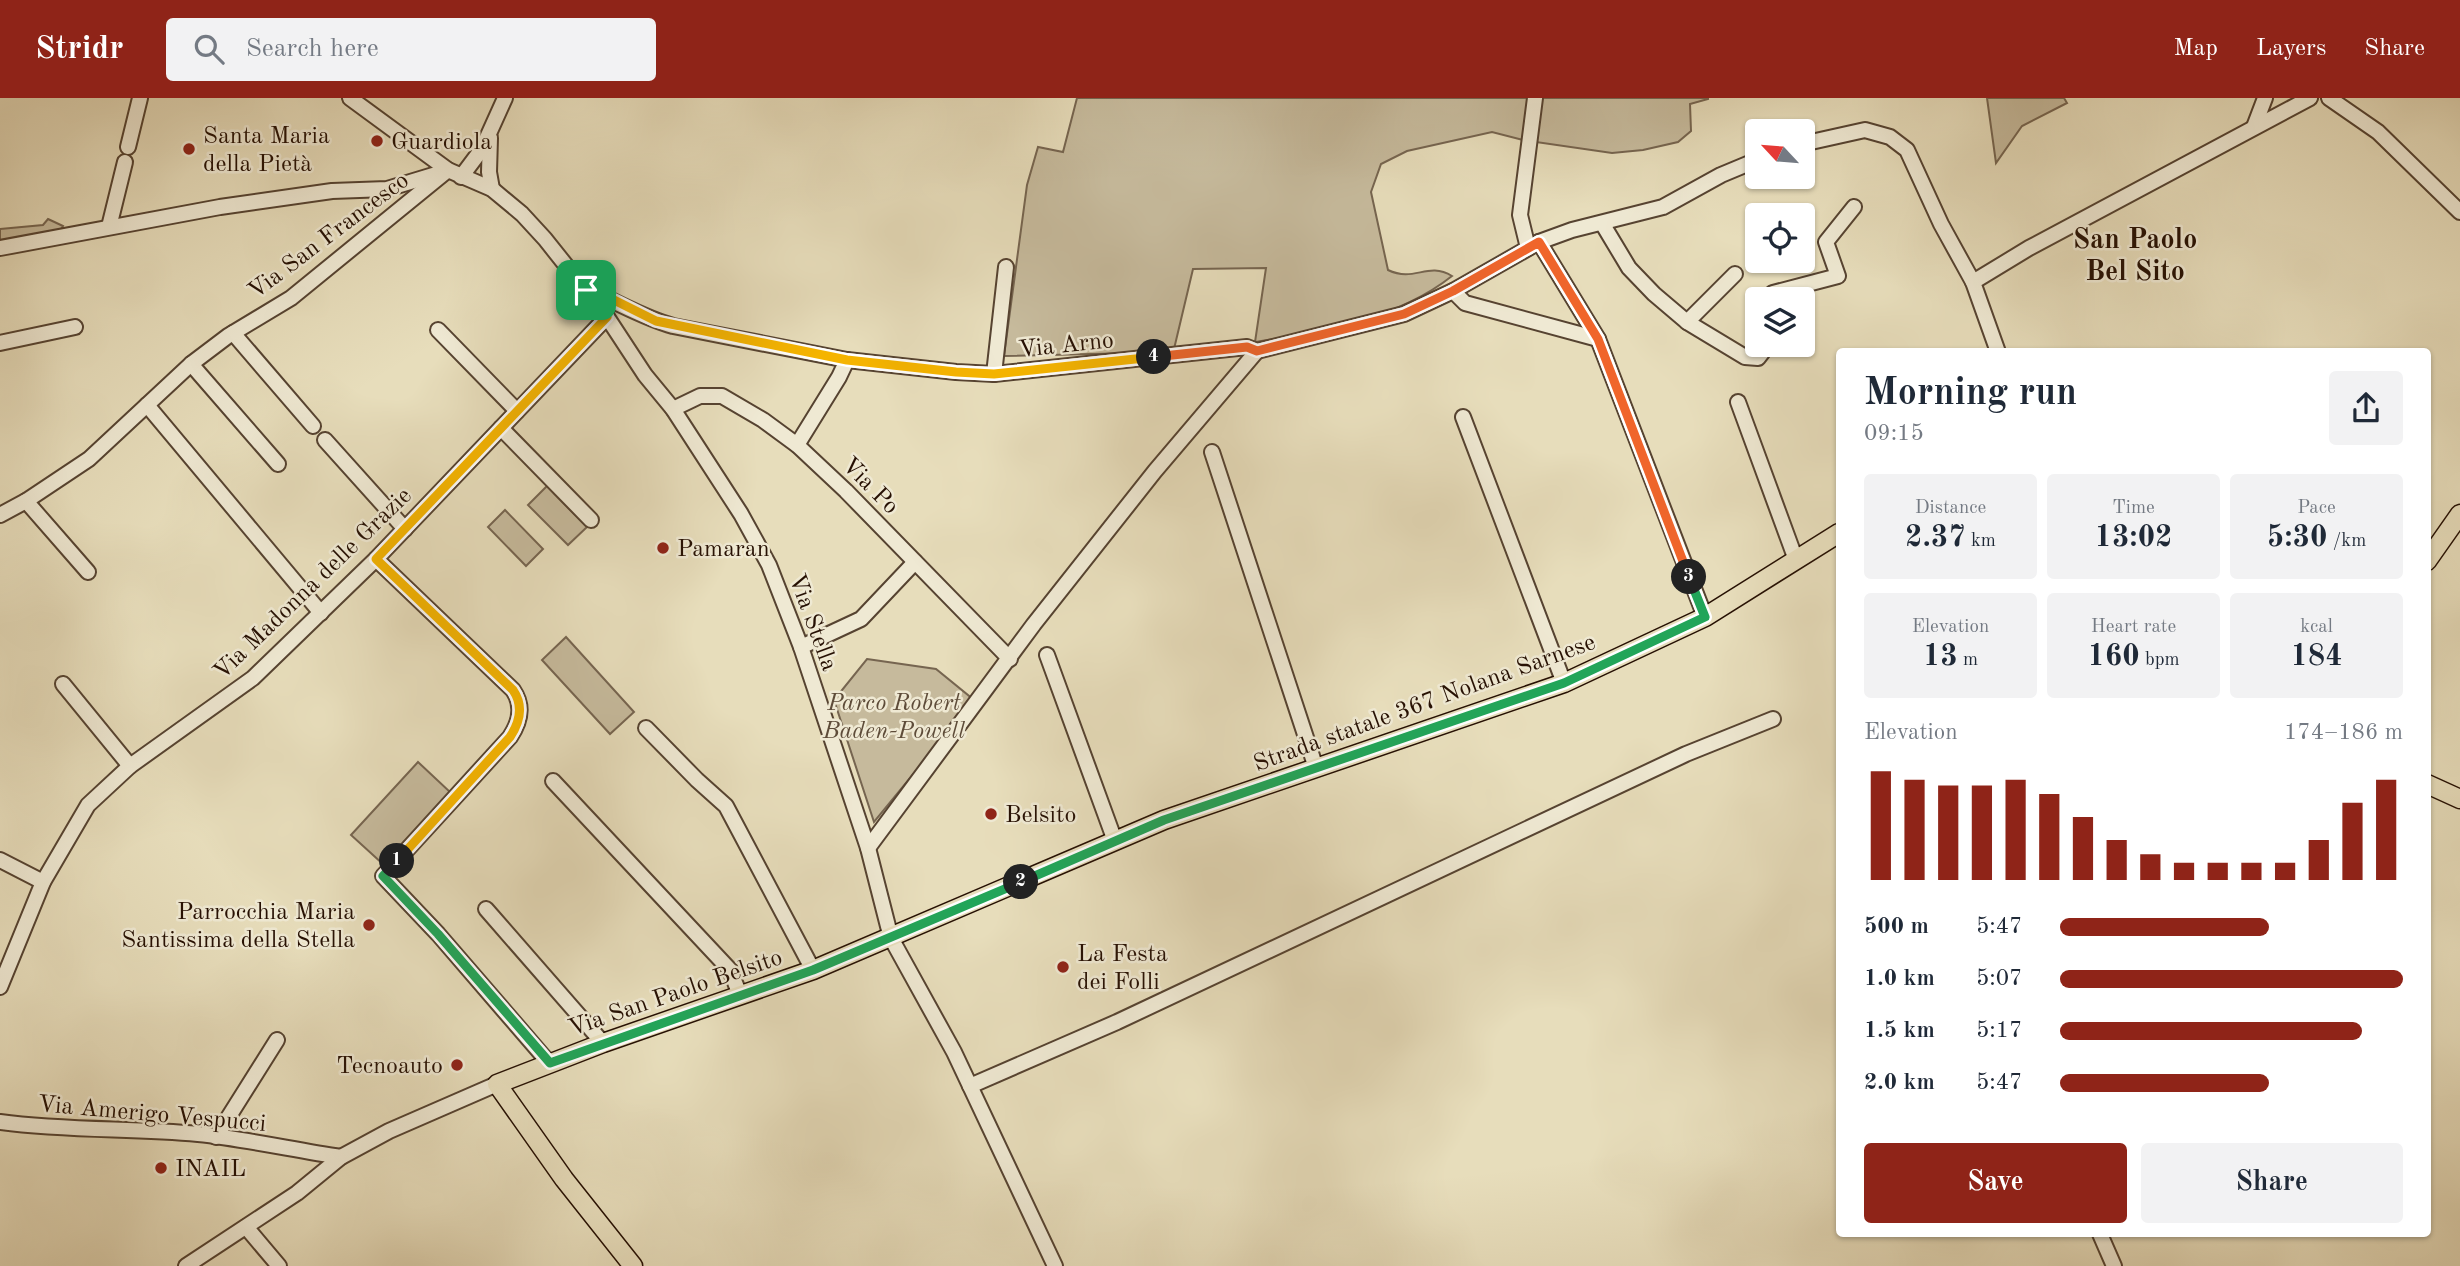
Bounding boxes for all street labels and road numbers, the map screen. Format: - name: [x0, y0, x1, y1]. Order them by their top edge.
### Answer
- street label: Via San Francesco: [244, 169, 414, 305]
- street label: Via Arno: [1017, 329, 1115, 363]
- street label: Via Po: [837, 453, 903, 519]
- street label: Via Madonna delle Grazie: [210, 484, 417, 685]
- street label: Via Stella: [783, 571, 841, 675]
- street label: Strada statale 367 Nolana Sarnese: [1250, 631, 1599, 777]
- street label: Via San Paolo Belsito: [566, 946, 786, 1042]
- street label: Via Amerigo Vespucci: [37, 1093, 267, 1137]

